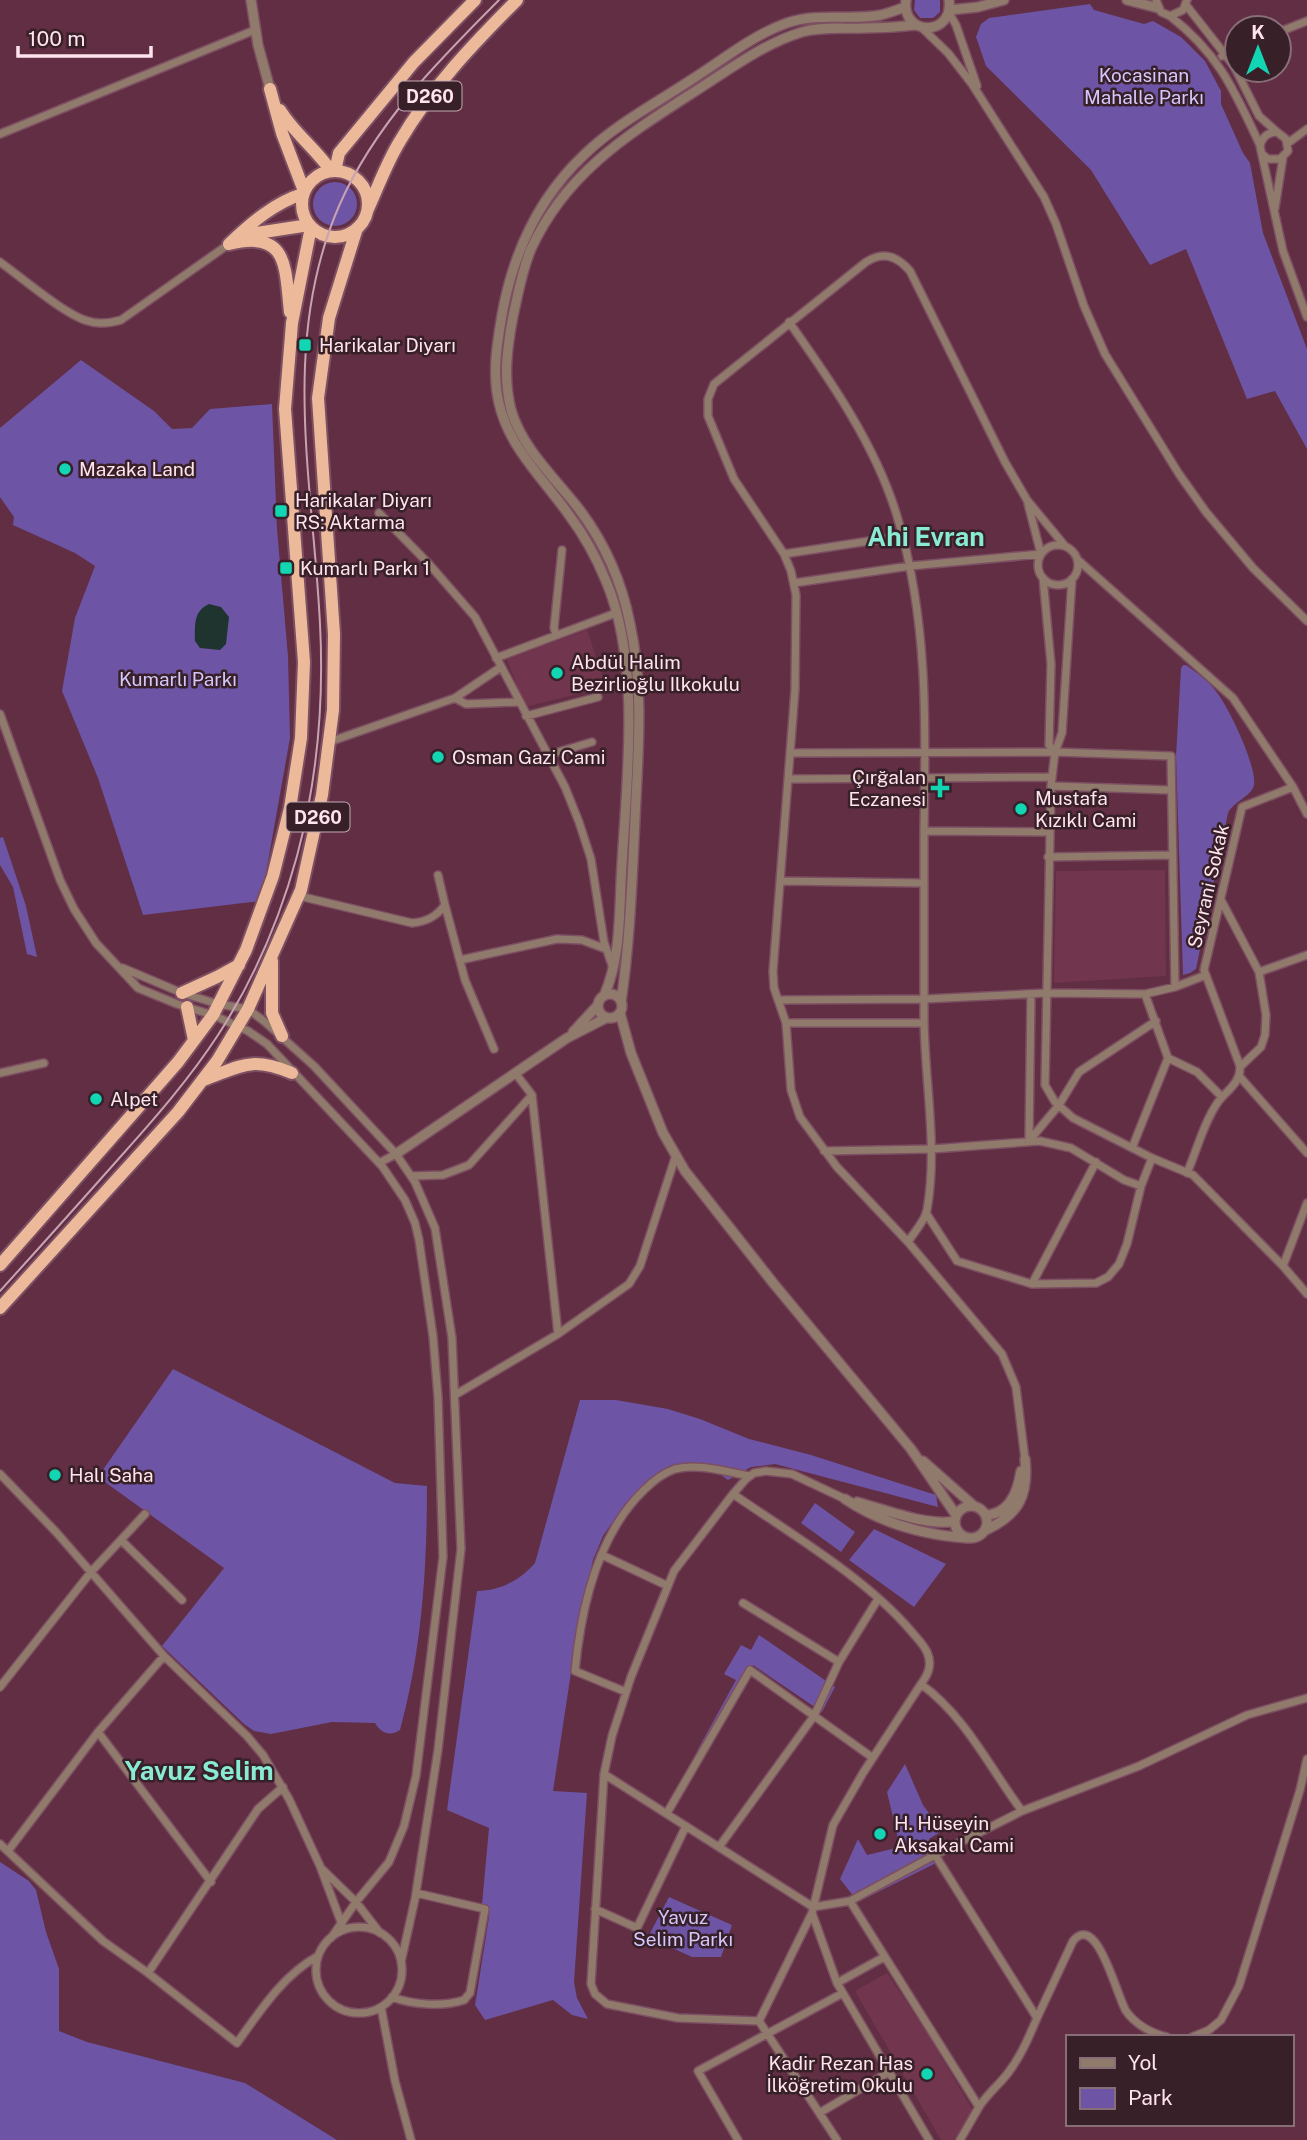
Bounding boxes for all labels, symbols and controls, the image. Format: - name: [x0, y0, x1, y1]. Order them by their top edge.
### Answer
- scale bar: [18, 14, 150, 58]
- north arrow: [1223, 14, 1293, 84]
- text: K: [1251, 21, 1265, 43]
- text: 100 m: [28, 26, 85, 51]
- park label: Kocasinan Mahalle Parkı: [1084, 64, 1204, 108]
- road number: D260: [398, 82, 462, 110]
- place label: Harikalar Diyarı: [319, 334, 456, 356]
- marker: Harikalar Diyarı: [297, 337, 313, 353]
- place label: Mazaka Land: [79, 458, 195, 480]
- marker: Mazaka Land: [57, 461, 73, 477]
- place label: Harikalar Diyarı RS: Aktarma: [295, 489, 432, 533]
- marker: Harikalar Diyarı RS: Aktarma: [273, 503, 289, 519]
- district label: Ahi Evran: [867, 521, 985, 552]
- place label: Kumarlı Parkı 1: [300, 557, 430, 579]
- marker: Kumarlı Parkı 1: [278, 560, 294, 576]
- place label: Abdül Halim Bezirlioğlu Ilkokulu: [571, 651, 740, 695]
- marker: Abdül Halim Bezirlioğlu Ilkokulu: [549, 665, 565, 681]
- park label: Kumarlı Parkı: [119, 668, 237, 690]
- place label: Osman Gazi Cami: [452, 746, 605, 768]
- marker: Osman Gazi Cami: [430, 749, 446, 765]
- place label: Çırğalan Eczanesi: [849, 766, 926, 810]
- marker: Çırğalan Eczanesi: [932, 780, 948, 796]
- place label: Mustafa Kızıklı Cami: [1035, 787, 1137, 831]
- marker: Mustafa Kızıklı Cami: [1013, 801, 1029, 817]
- road number: D260: [286, 802, 350, 832]
- street label: Seyrani Sokak: [1183, 822, 1233, 950]
- place label: Alpet: [110, 1088, 158, 1110]
- marker: Alpet: [88, 1091, 104, 1107]
- place label: Halı Saha: [69, 1464, 153, 1486]
- marker: Halı Saha: [47, 1467, 63, 1483]
- district label: Yavuz Selim: [125, 1755, 273, 1786]
- place label: H. Hüseyin Aksakal Cami: [894, 1812, 1014, 1856]
- marker: H. Hüseyin Aksakal Cami: [872, 1826, 888, 1842]
- park label: Yavuz Selim Parkı: [633, 1906, 733, 1950]
- legend: [1066, 2035, 1293, 2126]
- text: Yol: [1128, 2050, 1158, 2075]
- place label: Kadir Rezan Has İlköğretim Okulu: [766, 2052, 913, 2096]
- marker: Kadir Rezan Has İlköğretim Okulu: [919, 2066, 935, 2082]
- text: Park: [1128, 2085, 1173, 2110]

